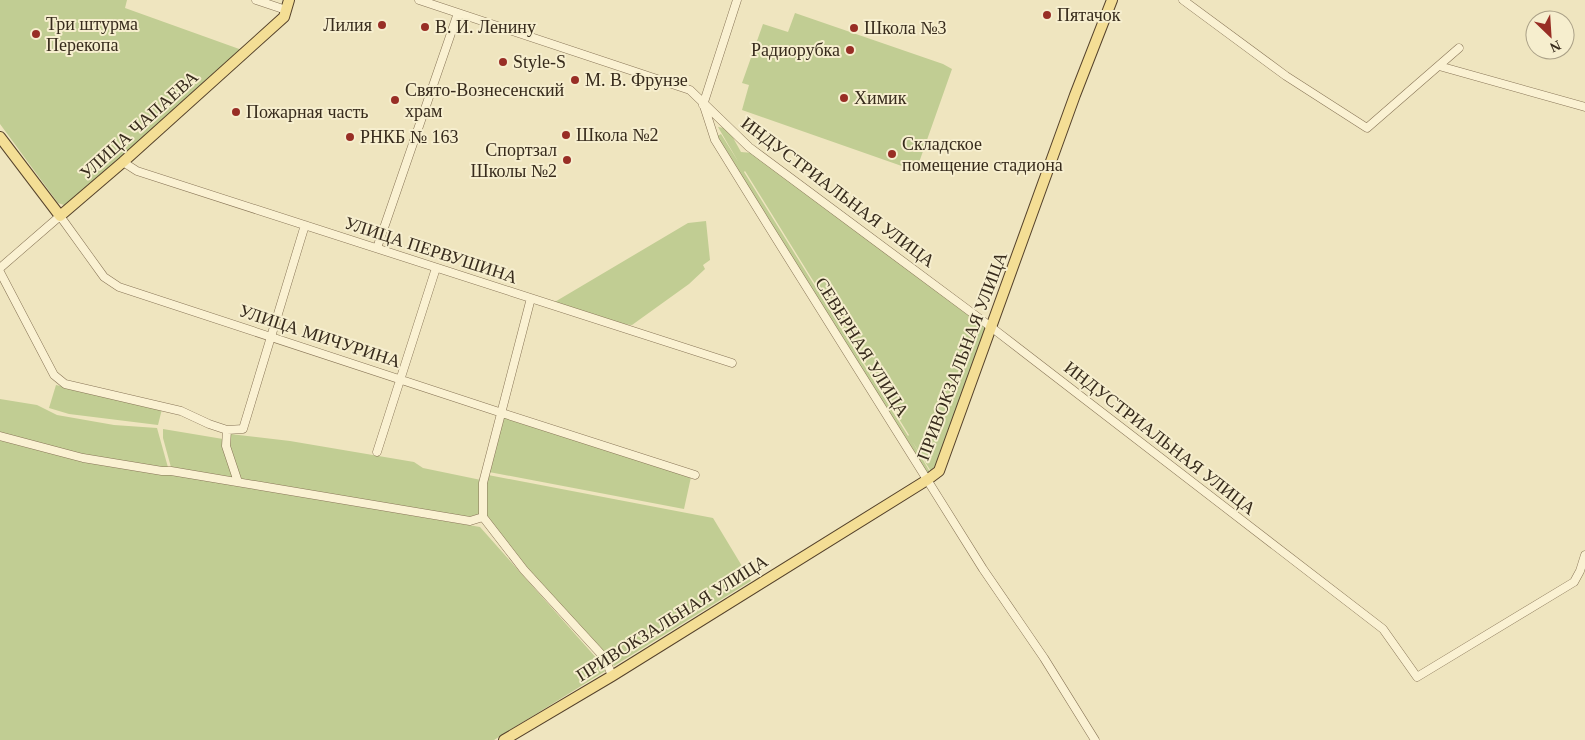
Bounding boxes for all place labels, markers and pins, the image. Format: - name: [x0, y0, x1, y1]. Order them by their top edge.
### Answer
- place label: Пятачок: [1057, 5, 1121, 25]
- marker: Пятачок: [1041, 9, 1053, 21]
- place label: Три штурма Перекопа: [46, 14, 138, 55]
- place label: Лилия: [323, 15, 372, 35]
- place label: В. И. Ленину: [435, 17, 536, 37]
- place label: Школа №3: [864, 18, 946, 38]
- marker: Лилия: [376, 19, 388, 31]
- marker: В. И. Ленину: [419, 21, 431, 33]
- marker: Школа №3: [848, 22, 860, 34]
- marker: Три штурма Перекопа: [30, 28, 42, 40]
- place label: Радиорубка: [751, 40, 840, 60]
- marker: Радиорубка: [844, 44, 856, 56]
- place label: Style-S: [513, 52, 566, 72]
- marker: Style-S: [497, 56, 509, 68]
- place label: М. В. Фрунзе: [585, 70, 688, 90]
- marker: М. В. Фрунзе: [569, 74, 581, 86]
- place label: Свято-Вознесенский храм: [405, 80, 565, 121]
- place label: Химик: [854, 88, 907, 108]
- marker: Химик: [838, 92, 850, 104]
- marker: Свято-Вознесенский храм: [389, 94, 401, 106]
- place label: Пожарная часть: [246, 102, 368, 122]
- marker: Пожарная часть: [230, 106, 242, 118]
- place label: Школа №2: [576, 125, 658, 145]
- place label: РНКБ № 163: [360, 127, 459, 147]
- marker: Школа №2: [560, 129, 572, 141]
- marker: РНКБ № 163: [344, 131, 356, 143]
- place label: Складское помещение стадиона: [902, 134, 1063, 175]
- place label: Спортзал Школы №2: [470, 140, 557, 181]
- marker: Складское помещение стадиона: [886, 148, 898, 160]
- marker: Спортзал Школы №2: [561, 154, 573, 166]

